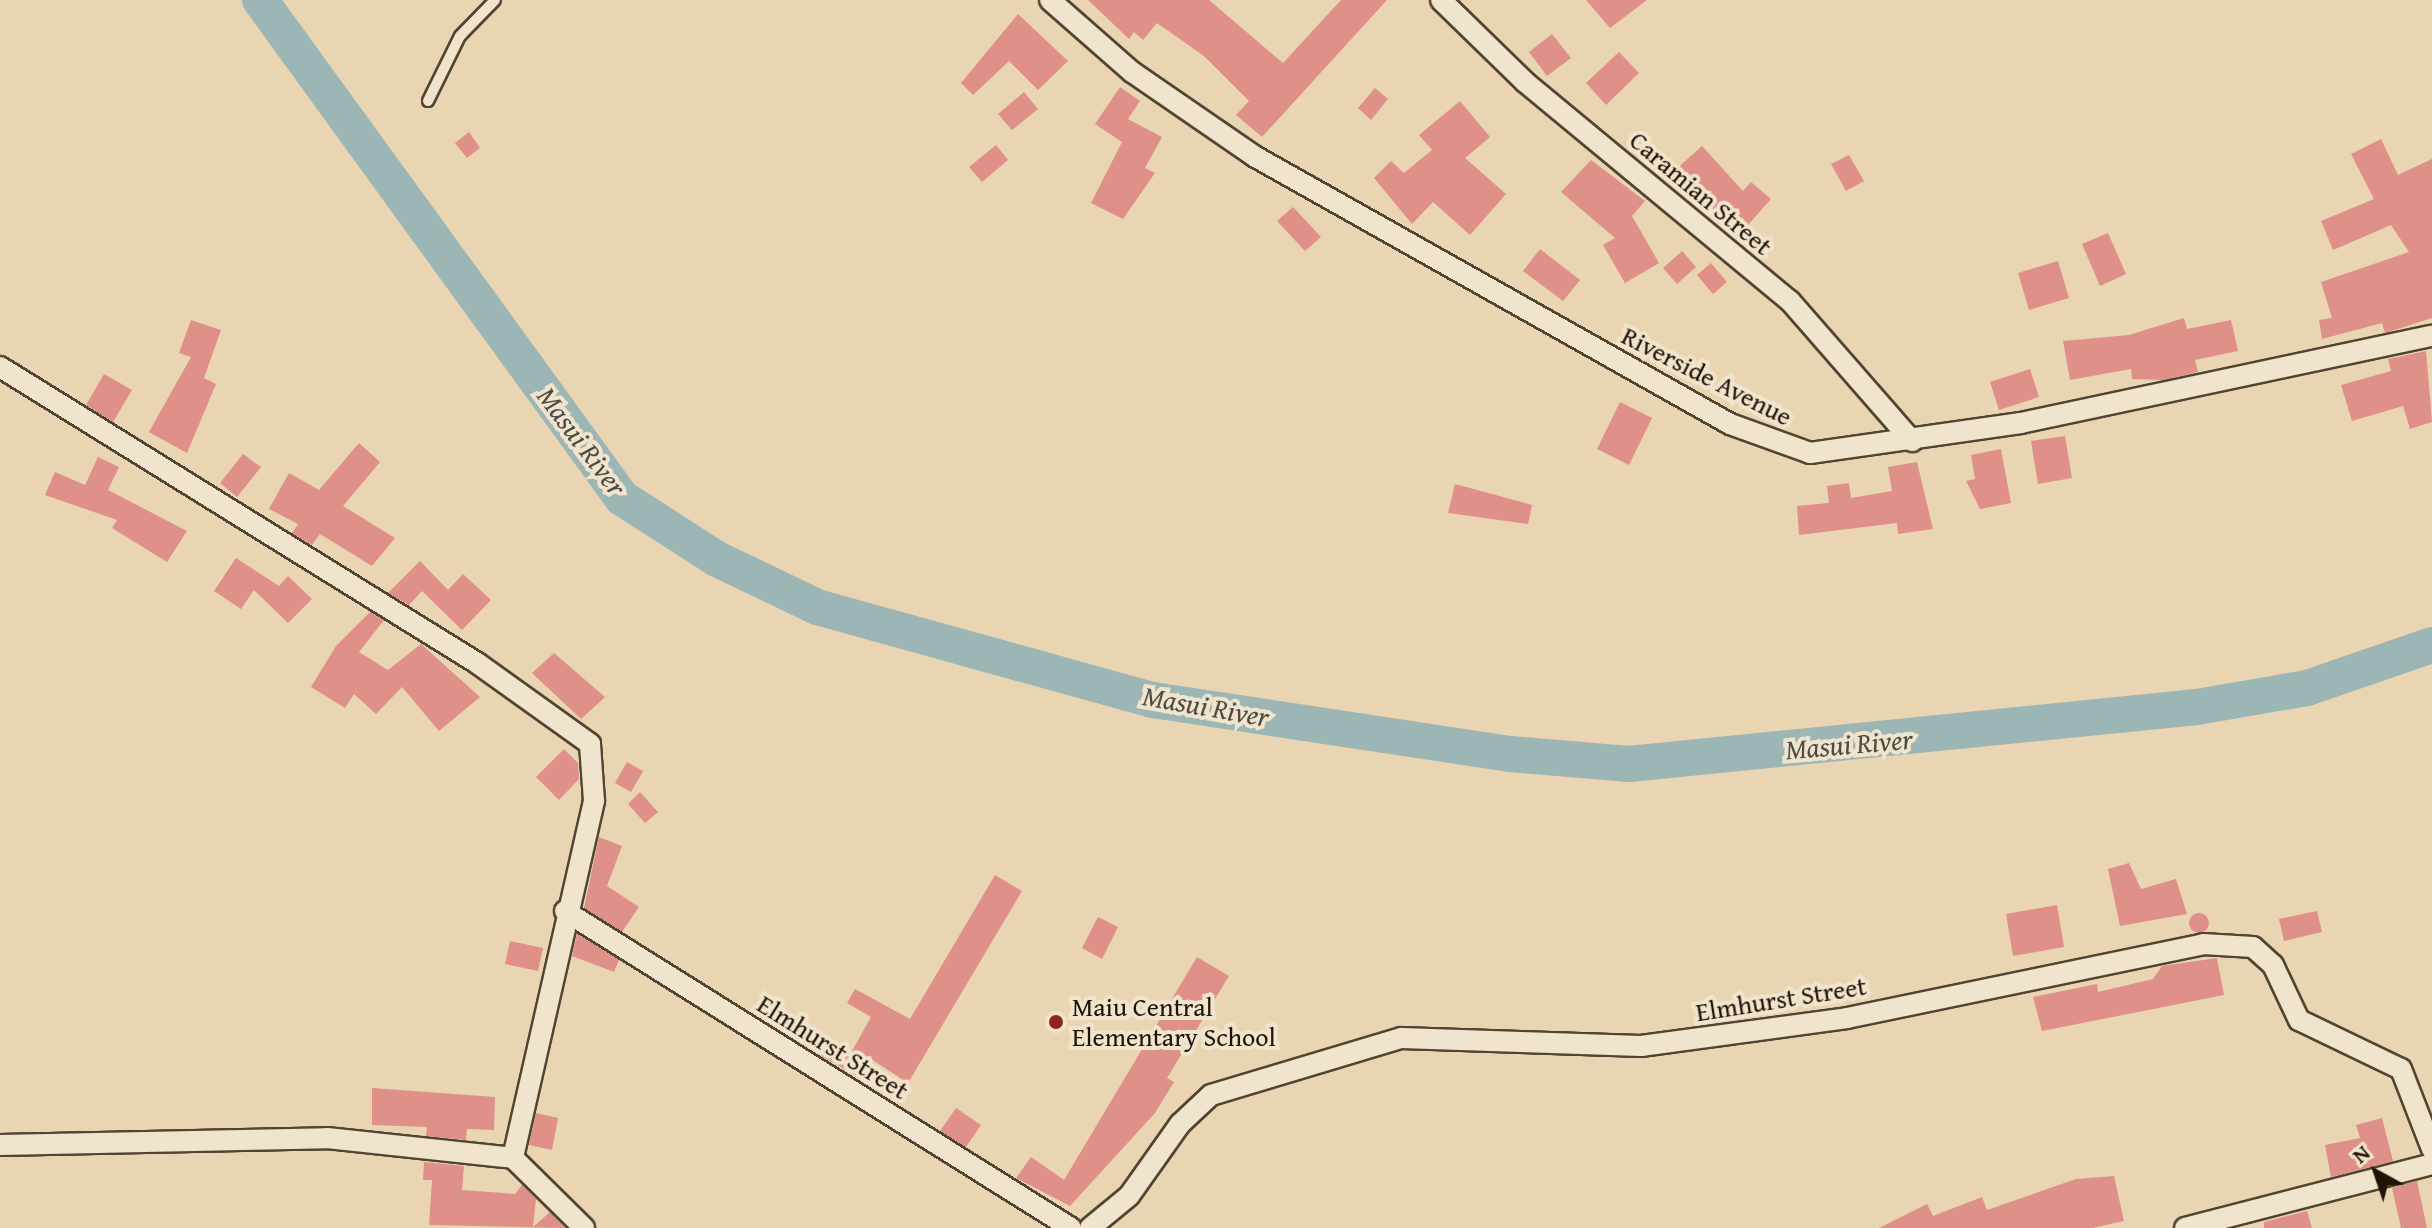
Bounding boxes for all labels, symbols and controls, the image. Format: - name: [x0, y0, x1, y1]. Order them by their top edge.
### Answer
- street label: Caramian Street: [1624, 124, 1778, 262]
- street label: Riverside Avenue: [1617, 320, 1797, 432]
- water label: Masui River: [530, 380, 634, 502]
- water label: Masui River: [1140, 678, 1272, 734]
- water label: Masui River: [1784, 722, 1914, 766]
- street label: Elmhurst Street: [1694, 970, 1868, 1028]
- street label: Elmhurst Street: [752, 988, 914, 1106]
- place label: Maiu Central Elementary School: [1072, 991, 1276, 1052]
- marker: Maiu Central Elementary School: [1047, 1013, 1065, 1031]
- north arrow: [2336, 1132, 2416, 1212]
- text: N: [2345, 1137, 2376, 1171]

